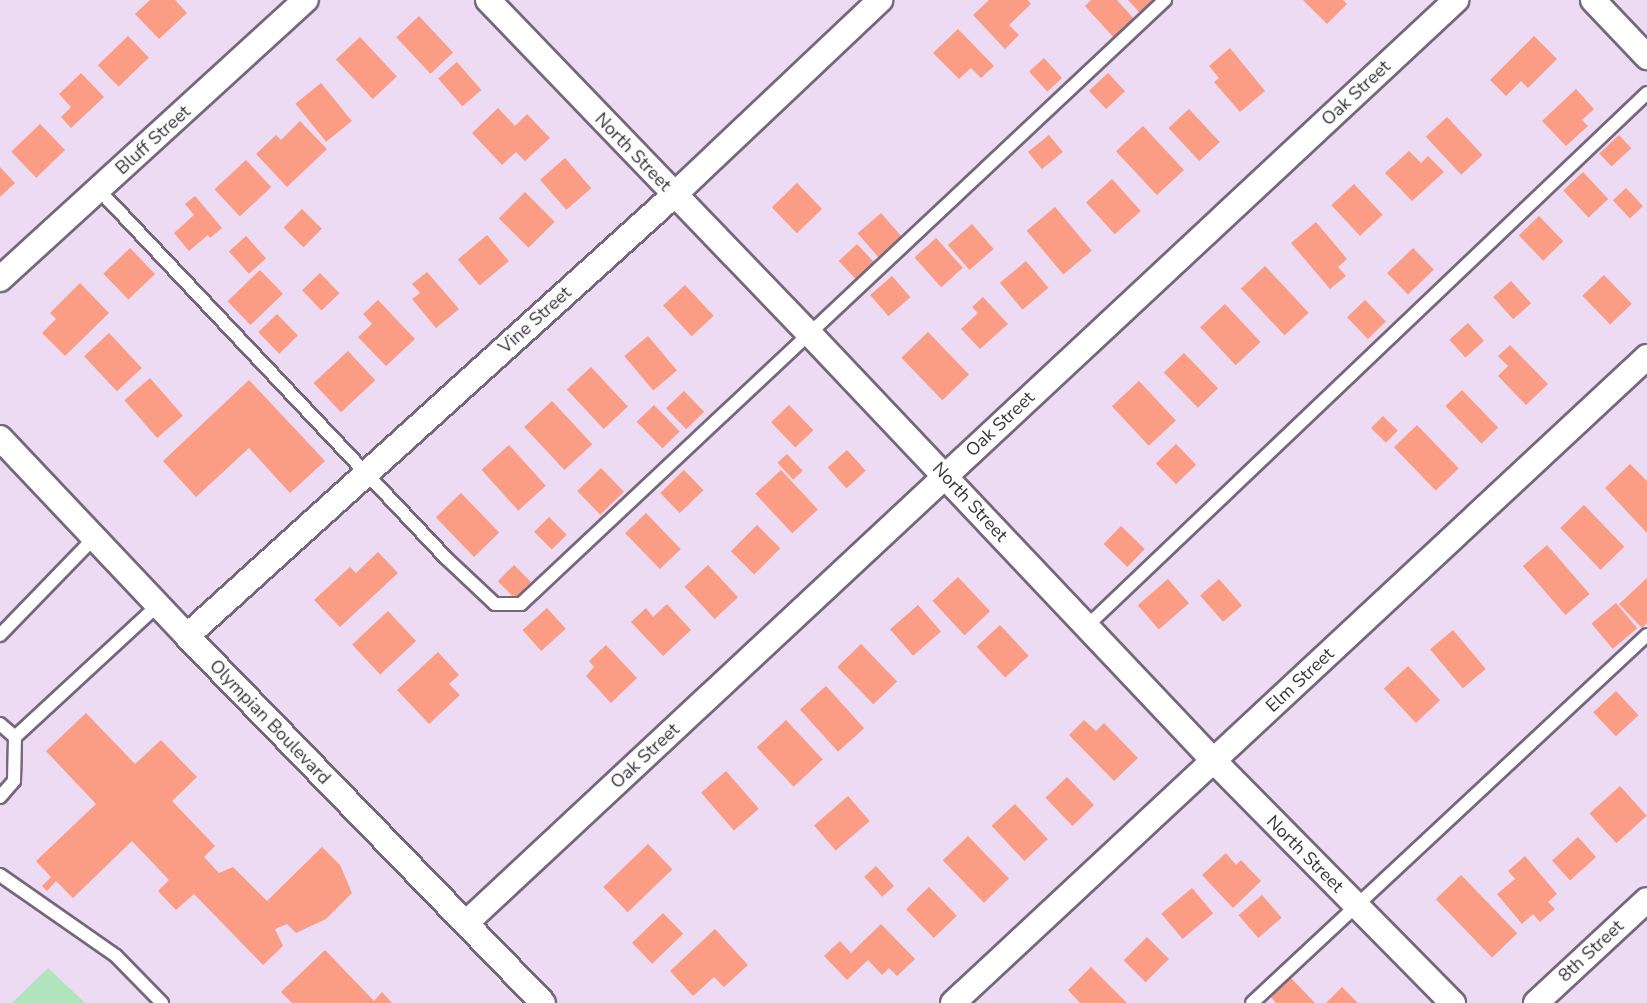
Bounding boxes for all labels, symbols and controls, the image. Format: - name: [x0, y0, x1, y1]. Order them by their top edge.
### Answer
- street label: Oak Street: [1317, 56, 1395, 130]
- street label: Bluff Street: [111, 101, 195, 179]
- street label: North Street: [590, 108, 676, 196]
- street label: Vine Street: [494, 282, 576, 358]
- street label: Oak Street: [961, 387, 1039, 461]
- street label: North Street: [928, 458, 1012, 546]
- street label: Elm Street: [1262, 643, 1338, 717]
- street label: Olympian Boulevard: [205, 655, 335, 789]
- street label: Oak Street: [606, 719, 684, 793]
- street label: North Street: [1262, 811, 1348, 897]
- street label: 8th Street: [1554, 915, 1628, 987]

